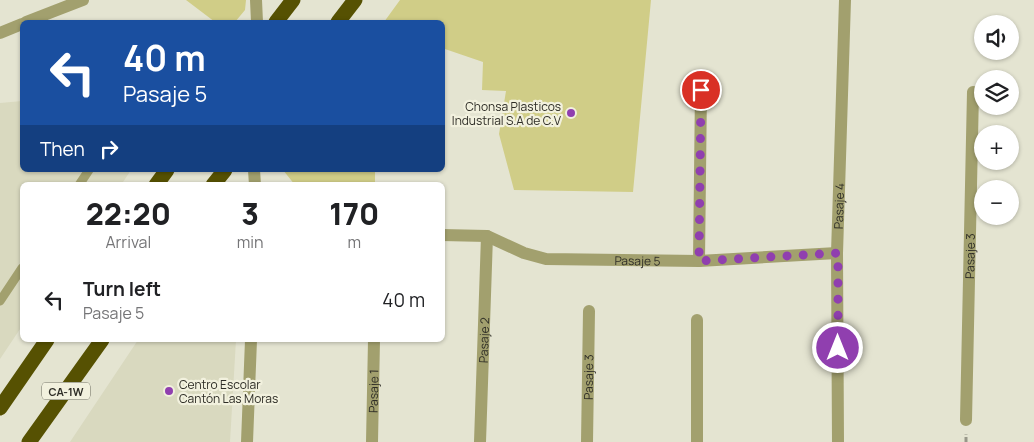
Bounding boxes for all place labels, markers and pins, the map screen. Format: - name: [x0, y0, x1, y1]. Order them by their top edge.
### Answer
- pin: [680, 69, 722, 111]
- place label: Chonsa Plasticos Industrial S.A de C.V: [452, 98, 562, 129]
- marker: Chonsa Plasticos Industrial S.A de C.V: [565, 107, 577, 119]
- place label: Centro Escolar Cantón Las Moras: [179, 376, 278, 407]
- marker: Centro Escolar Cantón Las Moras: [163, 385, 175, 397]

